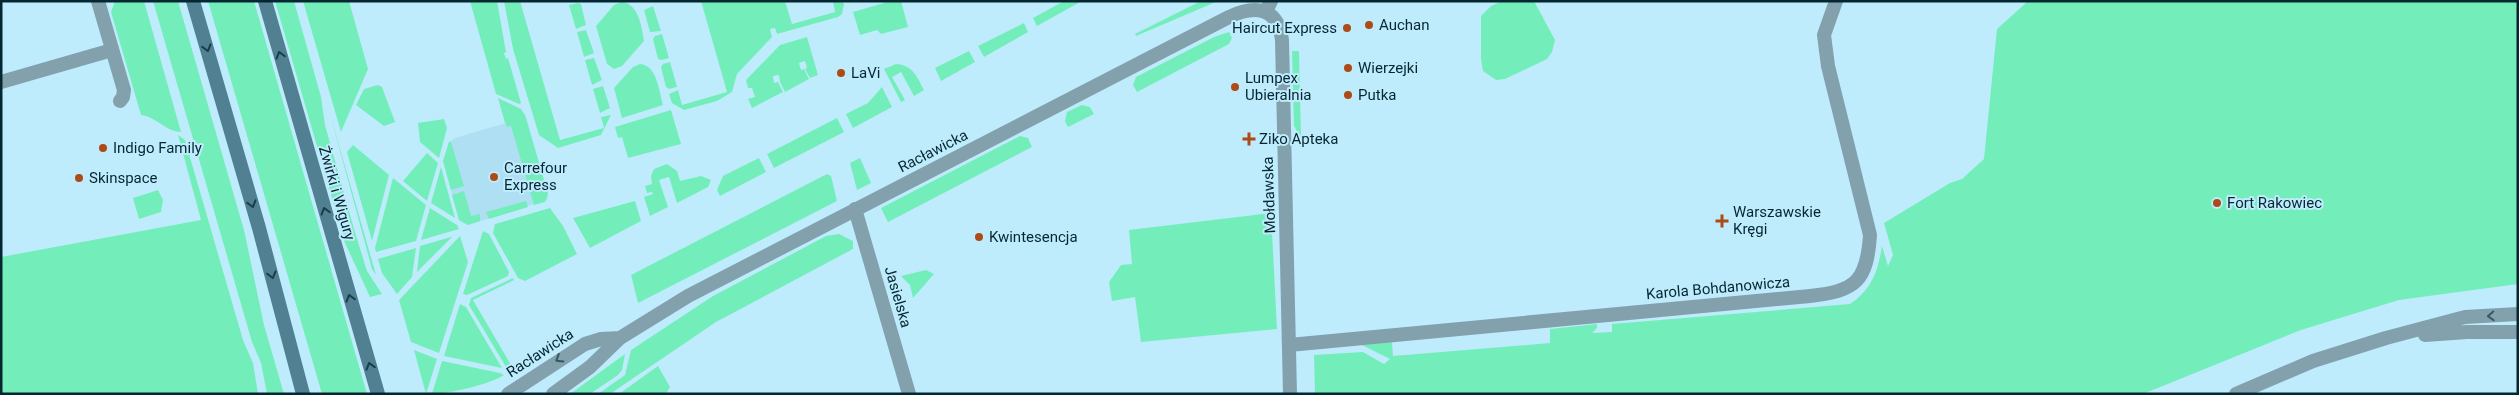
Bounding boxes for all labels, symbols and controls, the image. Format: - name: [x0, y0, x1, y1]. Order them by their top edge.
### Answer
- place label: Auchan: [1379, 16, 1430, 34]
- place label: Haircut Express: [1232, 19, 1337, 37]
- marker: Auchan: [1363, 19, 1375, 31]
- marker: Haircut Express: [1341, 22, 1353, 34]
- one-way arrow: [201, 43, 211, 52]
- one-way arrow: [276, 51, 286, 60]
- place label: Wierzejki: [1358, 59, 1418, 77]
- marker: Wierzejki: [1342, 62, 1354, 74]
- place label: LaVi: [851, 64, 880, 82]
- marker: LaVi: [835, 67, 847, 79]
- place label: Lumpex Ubieralnia: [1245, 69, 1311, 104]
- marker: Lumpex Ubieralnia: [1229, 81, 1241, 93]
- place label: Putka: [1358, 86, 1396, 104]
- marker: Putka: [1342, 89, 1354, 101]
- street label: Racławicka: [895, 126, 971, 176]
- place label: Ziko Apteka: [1259, 130, 1338, 148]
- marker: Ziko Apteka: [1243, 133, 1255, 145]
- place label: Indigo Family: [113, 139, 202, 157]
- marker: Indigo Family: [97, 142, 109, 154]
- street label: Żwirki i Wigury: [315, 144, 359, 242]
- street label: Mołdawska: [1259, 156, 1279, 234]
- place label: Carrefour Express: [504, 159, 567, 194]
- place label: Skinspace: [89, 169, 158, 187]
- marker: Carrefour Express: [488, 171, 500, 183]
- marker: Skinspace: [73, 172, 85, 184]
- place label: Fort Rakowiec: [2227, 194, 2322, 212]
- marker: Fort Rakowiec: [2211, 197, 2223, 209]
- one-way arrow: [247, 200, 257, 208]
- place label: Warszawskie Kręgi: [1733, 203, 1821, 238]
- one-way arrow: [321, 208, 331, 216]
- marker: Warszawskie Kręgi: [1715, 214, 1729, 228]
- place label: Kwintesencja: [989, 228, 1078, 246]
- marker: Kwintesencja: [973, 231, 985, 243]
- street label: Jasielska: [881, 264, 915, 330]
- one-way arrow: [266, 271, 276, 279]
- street label: Karola Bohdanowicza: [1645, 273, 1791, 303]
- one-way arrow: [346, 294, 356, 302]
- one-way arrow: [2487, 310, 2495, 321]
- street label: Racławicka: [503, 325, 577, 381]
- one-way arrow: [556, 352, 565, 362]
- one-way arrow: [365, 362, 375, 370]

